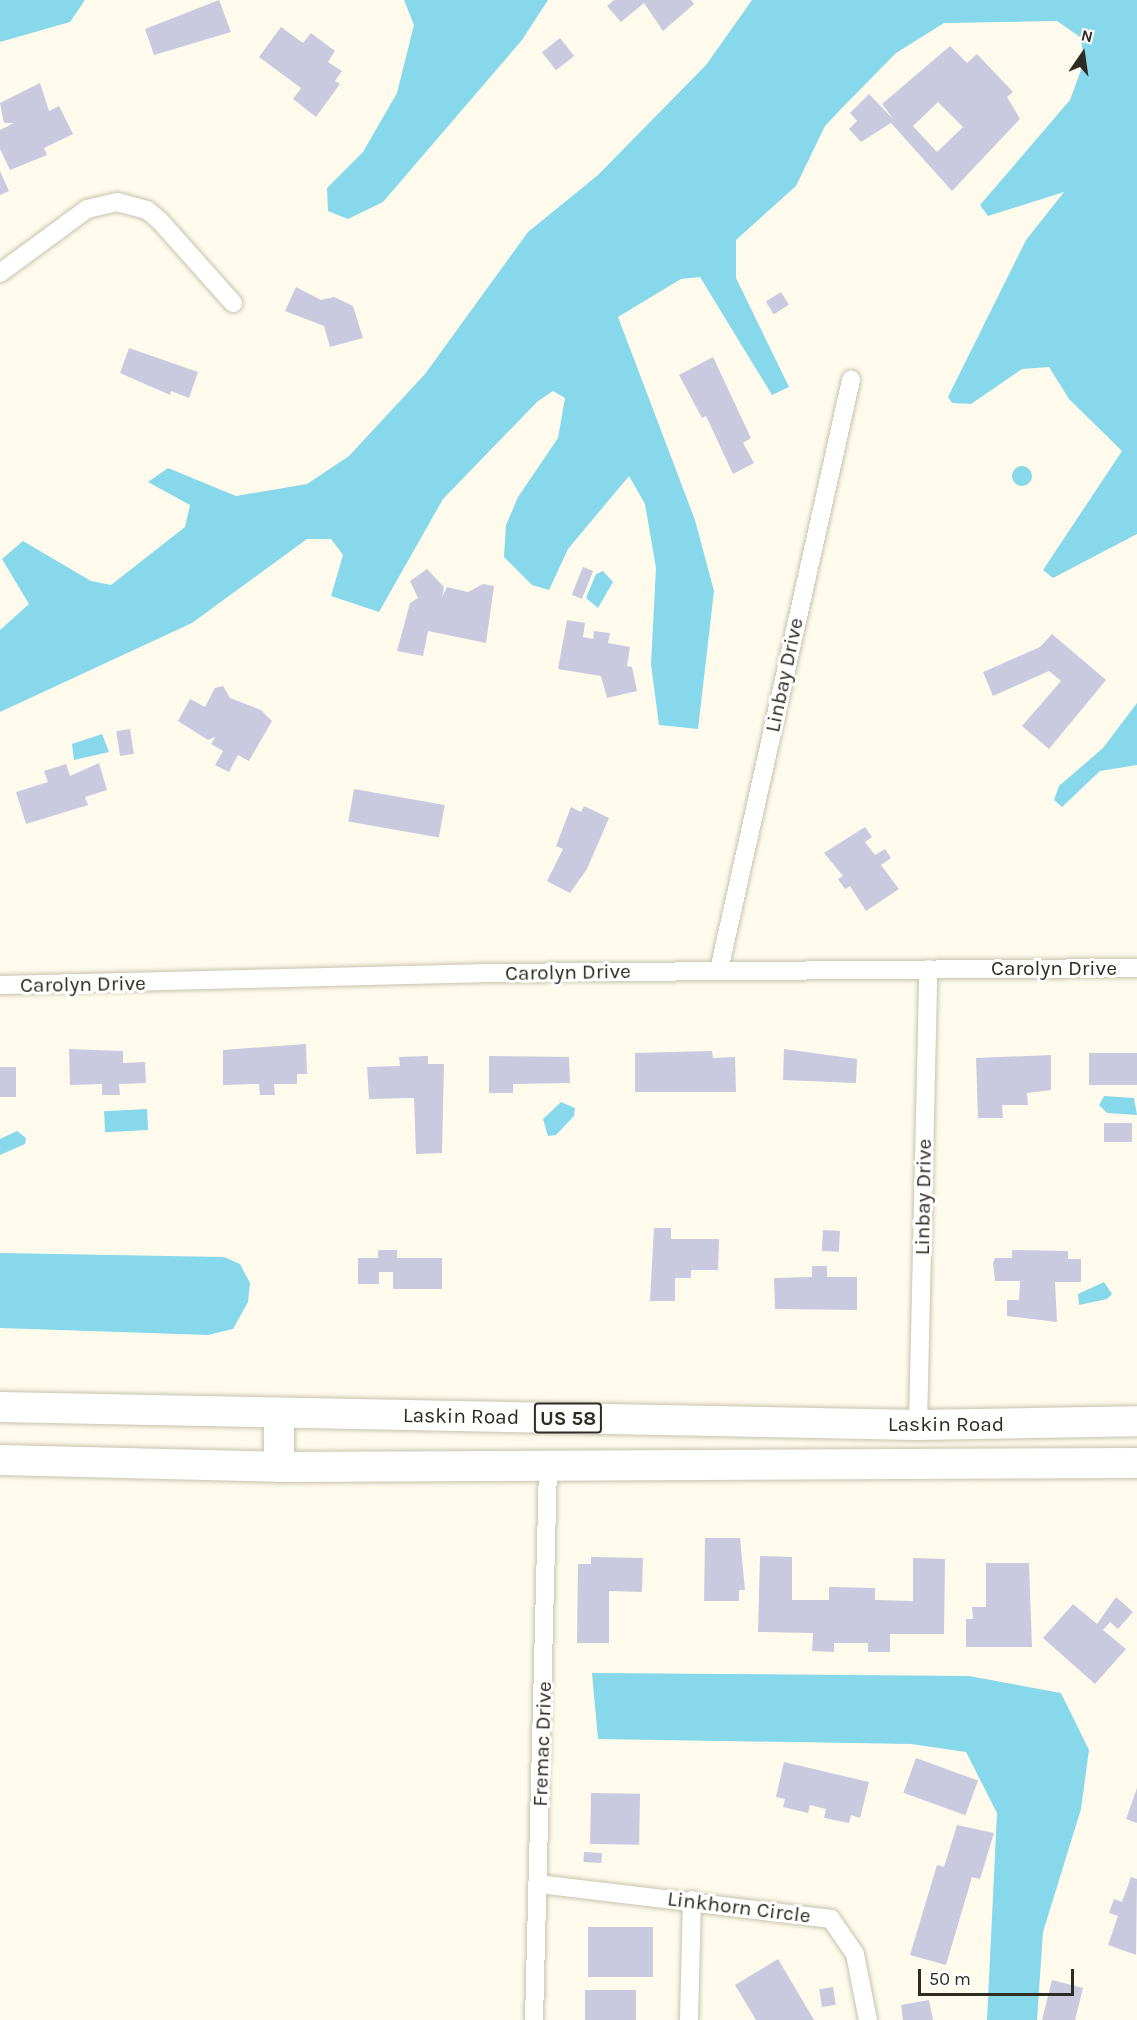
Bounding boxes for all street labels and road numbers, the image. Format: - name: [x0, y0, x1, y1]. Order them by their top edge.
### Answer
- street label: Linbay Drive: [760, 615, 808, 735]
- street label: Carolyn Drive: [991, 955, 1117, 981]
- street label: Carolyn Drive: [505, 958, 631, 986]
- street label: Carolyn Drive: [20, 970, 146, 998]
- street label: Linbay Drive: [909, 1139, 937, 1255]
- road number: US 58: [534, 1401, 602, 1435]
- street label: Laskin Road: [403, 1402, 519, 1430]
- street label: Laskin Road: [888, 1411, 1004, 1437]
- street label: Fremac Drive: [527, 1681, 557, 1807]
- street label: Linkhorn Circle: [666, 1886, 812, 1928]

